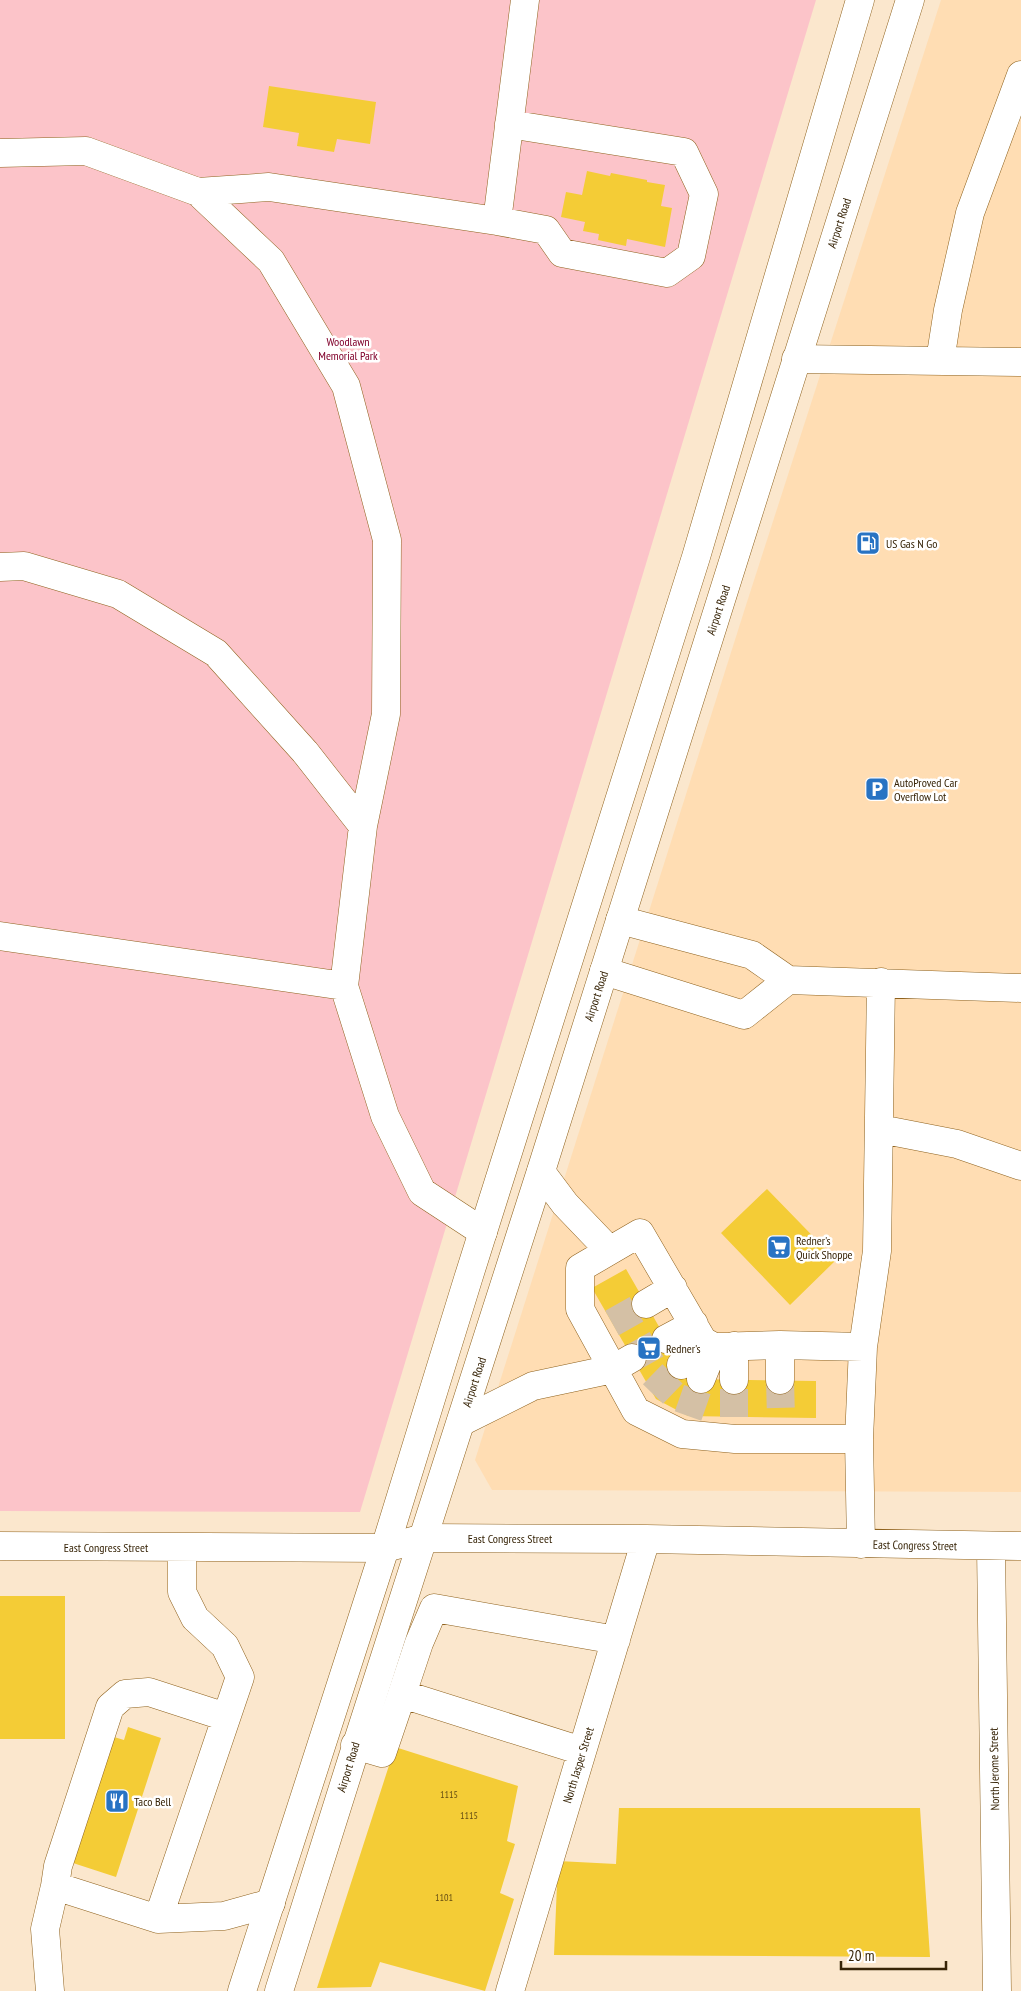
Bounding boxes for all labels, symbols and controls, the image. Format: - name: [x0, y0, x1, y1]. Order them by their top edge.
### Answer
- street label: Airport Road: [824, 196, 854, 250]
- park label: Woodlawn Memorial Park: [318, 334, 378, 363]
- fuel station icon: US Gas N Go: [855, 530, 881, 556]
- place label: US Gas N Go: [886, 536, 937, 551]
- street label: Airport Road: [703, 583, 733, 637]
- place label: AutoProved Car Overflow Lot: [894, 775, 958, 804]
- parking icon: AutoProved Car Overflow Lot: [864, 776, 890, 802]
- street label: Airport Road: [581, 969, 611, 1023]
- place label: Redner's Quick Shoppe: [796, 1233, 853, 1262]
- supermarket icon: Redner's Quick Shoppe: [766, 1234, 792, 1260]
- supermarket icon: Redner's: [636, 1335, 662, 1361]
- place label: Redner's: [666, 1341, 701, 1356]
- street label: Airport Road: [459, 1355, 489, 1409]
- street label: East Congress Street: [468, 1531, 553, 1546]
- street label: East Congress Street: [873, 1537, 958, 1553]
- street label: East Congress Street: [64, 1540, 149, 1555]
- street label: North Jasper Street: [559, 1724, 597, 1805]
- street label: North Jerome Street: [986, 1727, 1002, 1811]
- street label: Airport Road: [333, 1740, 363, 1794]
- restaurant icon: Taco Bell: [104, 1788, 130, 1814]
- house number: 1115: [440, 1788, 458, 1801]
- place label: Taco Bell: [134, 1794, 171, 1809]
- house number: 1115: [460, 1809, 478, 1822]
- house number: 1101: [435, 1891, 453, 1904]
- scale bar: [841, 1938, 946, 1970]
- text: 20 m: [848, 1946, 874, 1965]

